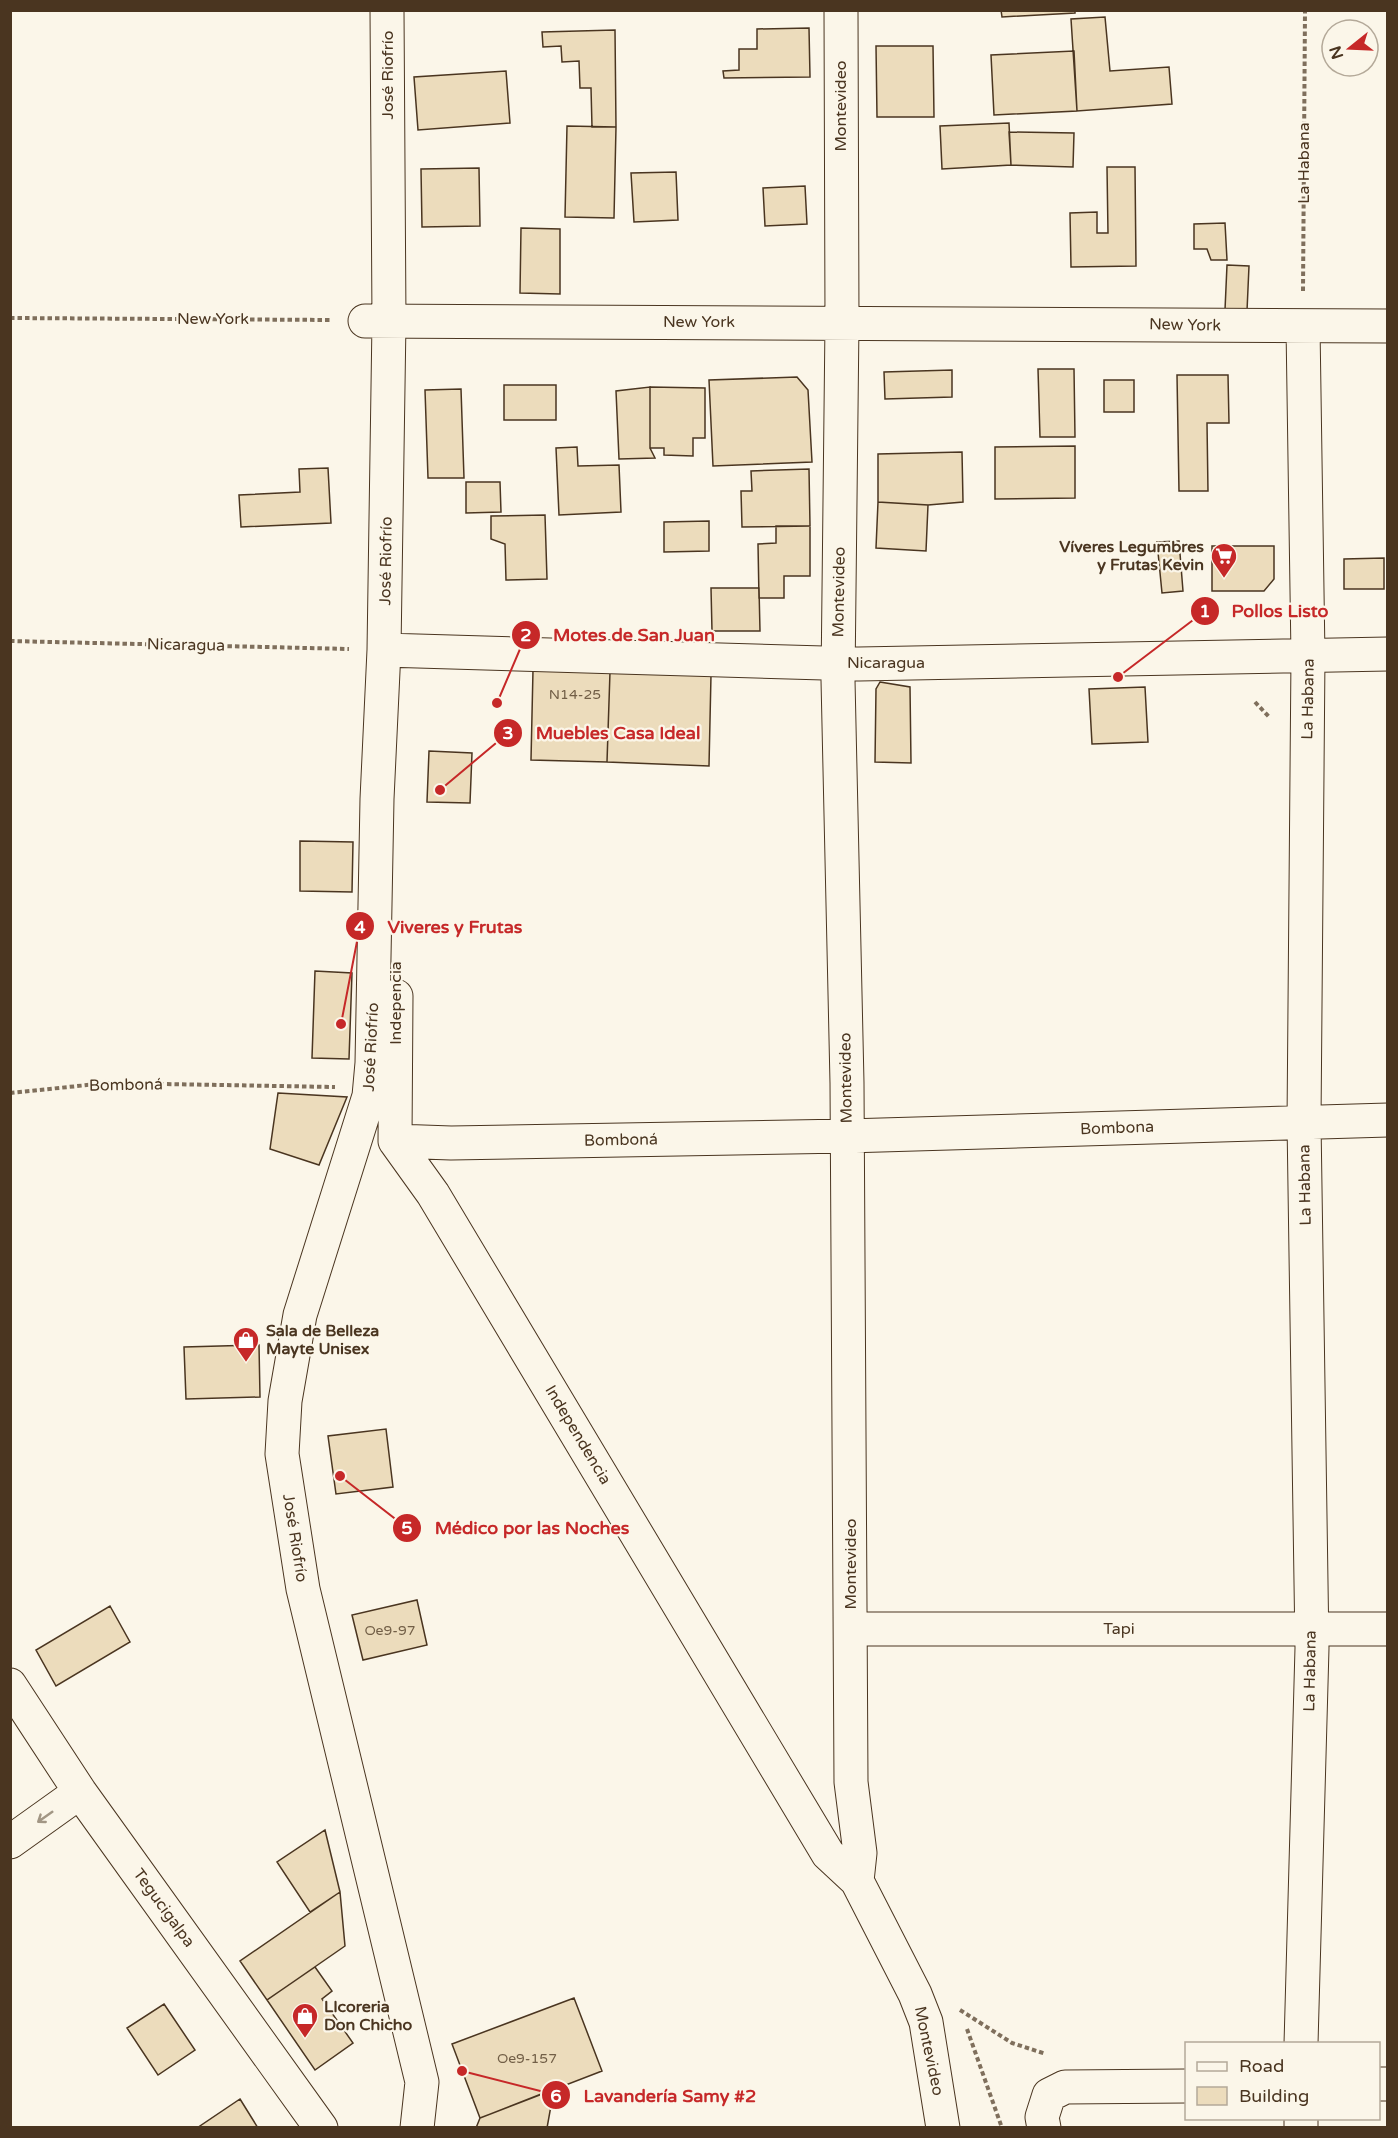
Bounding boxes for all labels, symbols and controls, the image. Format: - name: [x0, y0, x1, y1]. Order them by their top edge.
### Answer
- north arrow: [1320, 18, 1380, 78]
- street label: José Riofrío: [378, 30, 398, 120]
- text: N: [1325, 43, 1348, 62]
- street label: Montevideo: [831, 61, 851, 151]
- street label: La Habana: [1294, 122, 1314, 204]
- street label: New York: [177, 309, 249, 329]
- street label: New York: [663, 312, 735, 332]
- street label: New York: [1149, 314, 1221, 336]
- street label: José Riofrío: [375, 516, 397, 606]
- place label: Víveres Legumbres y Frutas Kevin: [1059, 537, 1204, 575]
- supermarket icon: Víveres Legumbres y Frutas Kevin: [1209, 541, 1239, 579]
- street label: Montevideo: [828, 546, 850, 638]
- callout: Pollos Listo: [1190, 593, 1341, 629]
- text: 1: [1199, 600, 1211, 622]
- text: Pollos Listo: [1231, 600, 1329, 622]
- callout: Motes de San Juan: [511, 617, 726, 653]
- text: 2: [520, 624, 532, 646]
- text: Motes de San Juan: [553, 624, 715, 646]
- street label: Nicaragua: [147, 634, 225, 656]
- street label: Nicaragua: [847, 653, 925, 673]
- street label: La Habana: [1297, 658, 1319, 740]
- house number: N14-25: [549, 686, 601, 703]
- callout: Muebles Casa Ideal: [493, 715, 712, 751]
- text: 3: [502, 722, 514, 744]
- text: Muebles Casa Ideal: [536, 722, 700, 744]
- callout: Viveres y Frutas: [345, 908, 534, 944]
- text: 4: [354, 916, 366, 938]
- text: Viveres y Frutas: [388, 916, 523, 938]
- street label: Indepencia: [386, 961, 406, 1045]
- street label: José Riofrío: [359, 1002, 383, 1092]
- street label: Montevideo: [835, 1032, 857, 1124]
- street label: Bomboná: [89, 1074, 163, 1096]
- street label: Bombona: [1080, 1117, 1154, 1139]
- street label: Bomboná: [584, 1129, 658, 1151]
- street label: La Habana: [1294, 1144, 1316, 1226]
- place label: Sala de Belleza Mayte Unisex: [266, 1321, 379, 1359]
- shop icon: Sala de Belleza Mayte Unisex: [231, 1325, 261, 1363]
- street label: Independencia: [540, 1382, 616, 1488]
- street label: José Riofrío: [278, 1492, 312, 1584]
- callout: Médico por las Noches: [392, 1510, 641, 1546]
- text: 5: [401, 1517, 413, 1539]
- text: Médico por las Noches: [435, 1517, 630, 1539]
- street label: Montevideo: [841, 1519, 861, 1609]
- street label: Tapi: [1103, 1619, 1135, 1639]
- house number: Oe9-97: [364, 1622, 416, 1639]
- street label: La Habana: [1299, 1630, 1321, 1712]
- one-way arrow: [38, 1811, 54, 1823]
- street label: Tegucigalpa: [129, 1865, 199, 1951]
- place label: LIcoreria Don Chicho: [324, 1997, 412, 2035]
- shop icon: LIcoreria Don Chicho: [290, 2001, 320, 2039]
- street label: Montevideo: [910, 2004, 948, 2098]
- legend: [1185, 2042, 1380, 2120]
- house number: Oe9-157: [497, 2050, 557, 2067]
- text: Road: [1239, 2055, 1284, 2077]
- callout: Lavandería Samy #2: [541, 2077, 768, 2113]
- text: 6: [550, 2085, 562, 2107]
- text: Lavandería Samy #2: [584, 2085, 756, 2107]
- text: Building: [1239, 2085, 1309, 2107]

